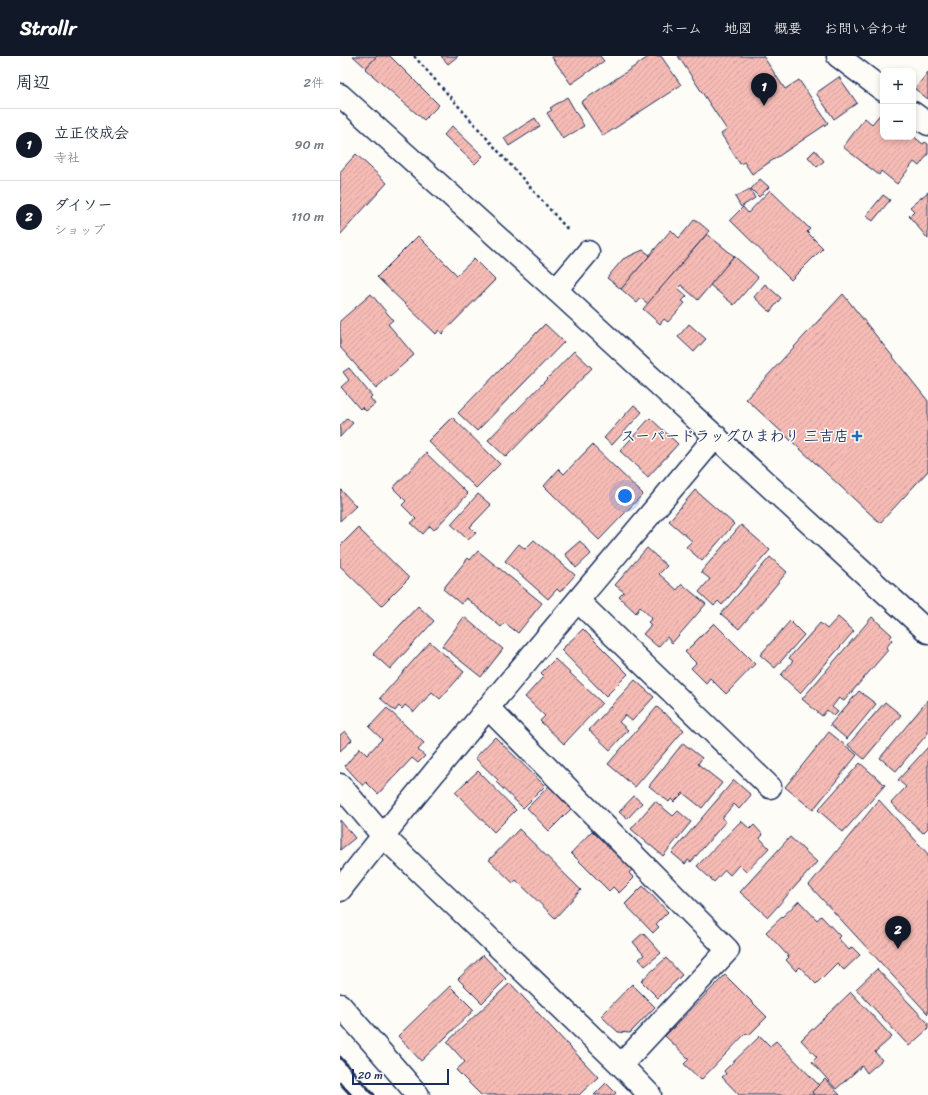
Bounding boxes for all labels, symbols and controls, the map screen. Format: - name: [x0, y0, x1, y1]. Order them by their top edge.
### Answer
- text: Strollr: [20, 12, 76, 45]
- text: ホーム: [661, 16, 702, 41]
- text: 地図: [724, 16, 752, 41]
- text: 概要: [774, 16, 802, 41]
- text: お問い合わせ: [824, 16, 908, 41]
- text: 周辺: [16, 67, 50, 97]
- map controls: [880, 68, 916, 140]
- button: +: [880, 68, 916, 104]
- text: 2件: [303, 71, 324, 94]
- pin: 1: [751, 73, 777, 106]
- button: −: [880, 104, 916, 140]
- text: 立正佼成会: [54, 120, 129, 146]
- text: 1: [26, 133, 32, 156]
- text: 90 m: [294, 133, 324, 156]
- text: 寺社: [54, 146, 80, 169]
- text: ダイソー: [54, 192, 113, 218]
- text: 2: [25, 205, 33, 228]
- text: 110 m: [291, 205, 324, 228]
- text: ショップ: [54, 218, 105, 241]
- place label: スーパードラッグひまわり 三吉店: [621, 423, 849, 449]
- marker: スーパードラッグひまわり 三吉店: [852, 431, 862, 441]
- your location: [615, 486, 635, 506]
- pin: 2: [885, 916, 911, 949]
- text: 20 m: [358, 1066, 383, 1085]
- scale bar: [352, 1067, 449, 1086]

